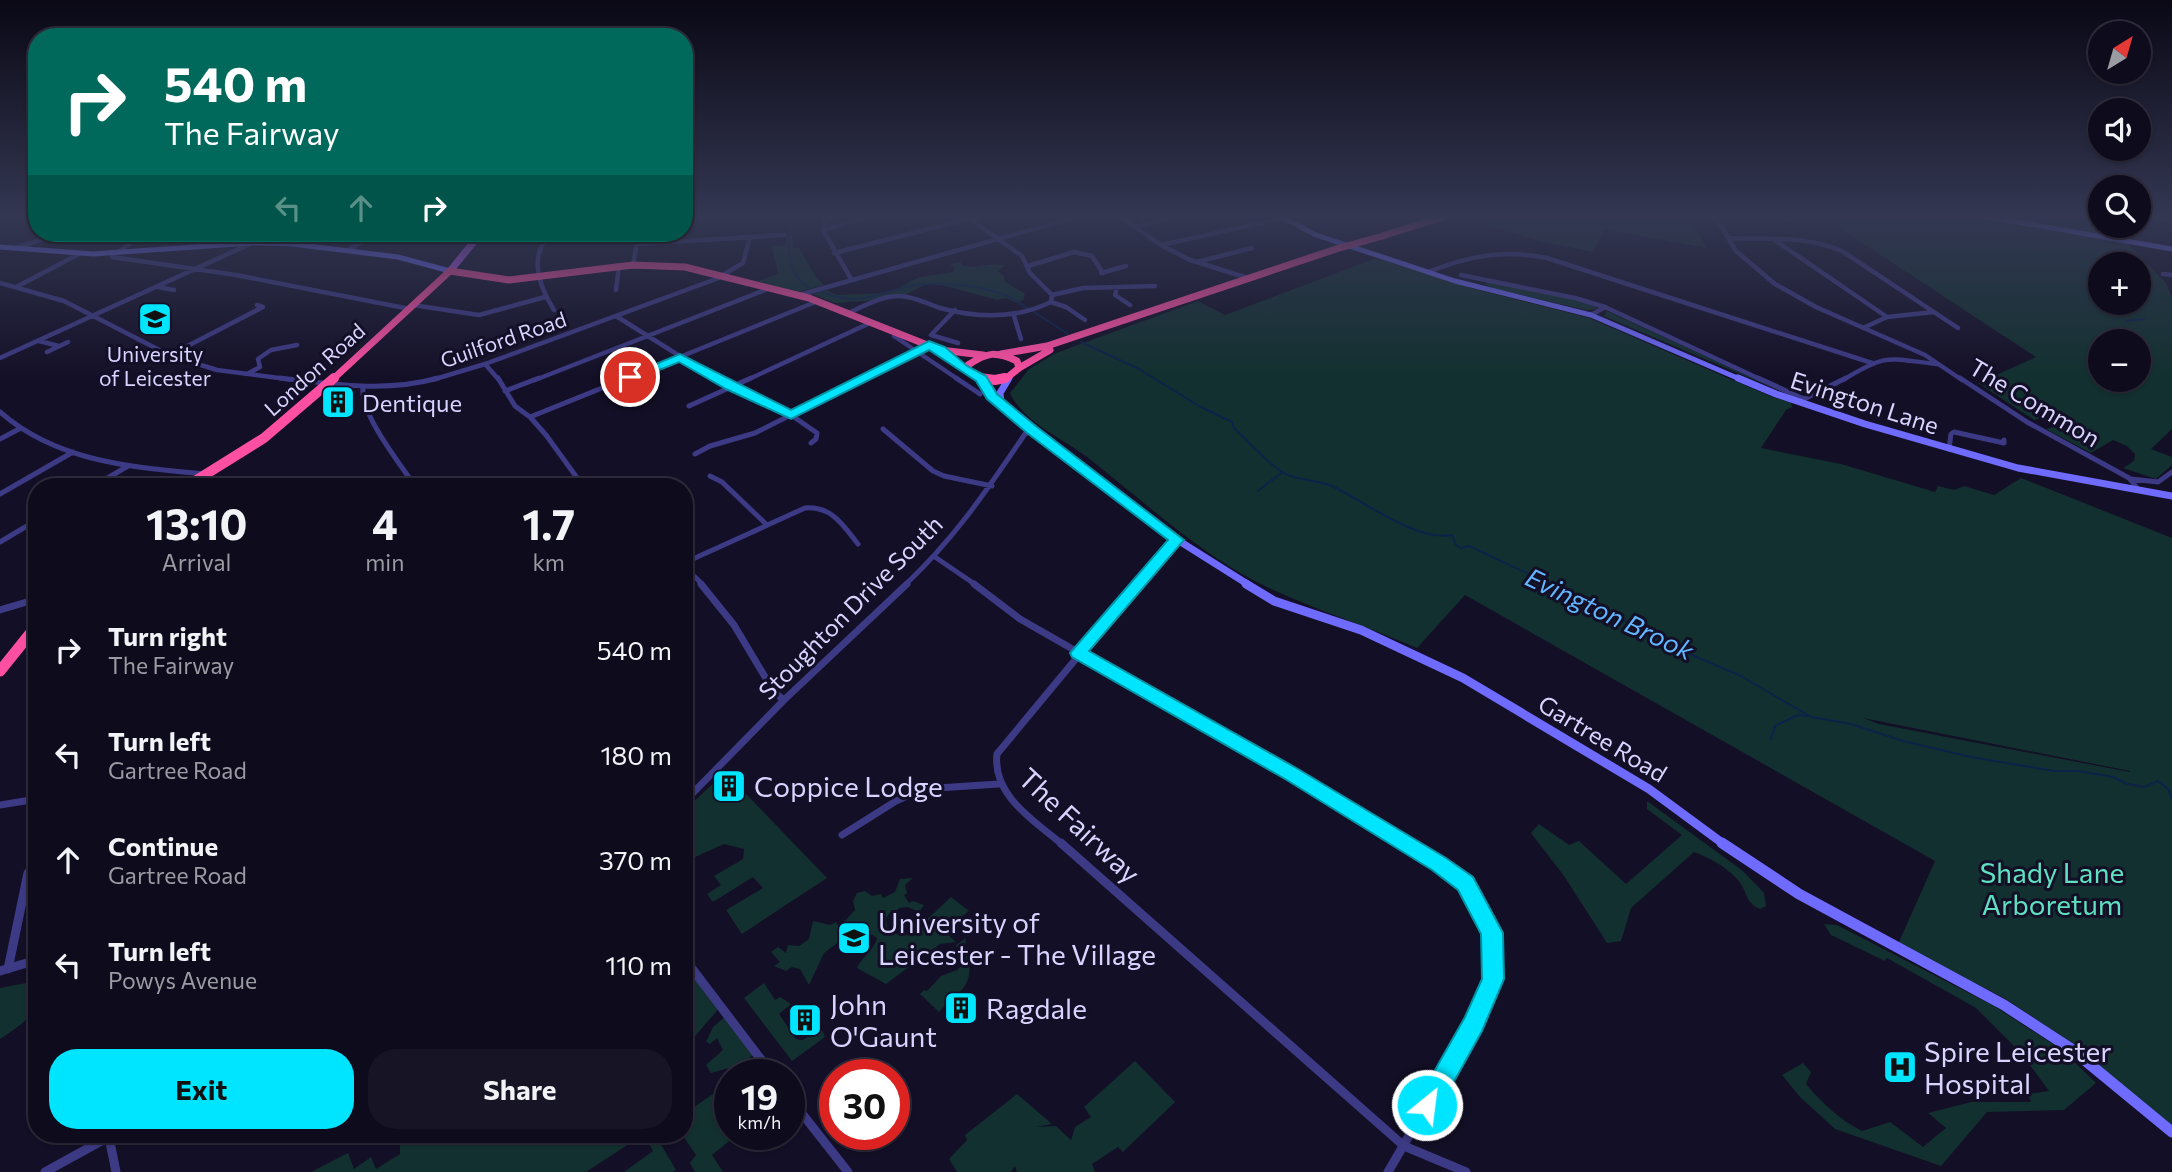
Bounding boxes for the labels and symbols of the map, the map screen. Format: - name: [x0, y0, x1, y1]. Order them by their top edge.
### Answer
- north arrow: [2088, 21, 2151, 84]
- school or university icon: University of Leicester: [136, 300, 174, 338]
- street label: Guilford Road: [437, 306, 569, 372]
- street label: London Road: [259, 317, 369, 421]
- place label: University of Leicester: [99, 341, 211, 390]
- pin: [600, 347, 660, 407]
- street label: The Common: [1964, 352, 2106, 452]
- street label: Evington Lane: [1787, 364, 1943, 440]
- building icon: Dentique: [319, 383, 357, 421]
- place label: Dentique: [362, 388, 462, 417]
- street label: Stoughton Drive South: [752, 509, 948, 705]
- water label: Evington Brook: [1521, 561, 1700, 666]
- street label: Gartree Road: [1534, 688, 1672, 788]
- street label: The Fairway: [1012, 760, 1148, 890]
- building icon: Coppice Lodge: [710, 767, 748, 805]
- place label: Coppice Lodge: [754, 769, 943, 803]
- park label: Shady Lane Arboretum: [1980, 855, 2124, 921]
- place label: University of Leicester - The Village: [878, 905, 1156, 971]
- school or university icon: University of Leicester - The Village: [835, 919, 873, 957]
- place label: John O'Gaunt: [830, 987, 937, 1053]
- building icon: Ragdale: [942, 989, 980, 1027]
- place label: Ragdale: [986, 991, 1087, 1025]
- building icon: John O'Gaunt: [786, 1001, 824, 1039]
- place label: Spire Leicester Hospital: [1924, 1034, 2112, 1100]
- hospital icon: Spire Leicester Hospital: [1881, 1048, 1919, 1086]
- speed limit sign: 30: [819, 1059, 910, 1150]
- position arrow: [1390, 1068, 1464, 1142]

